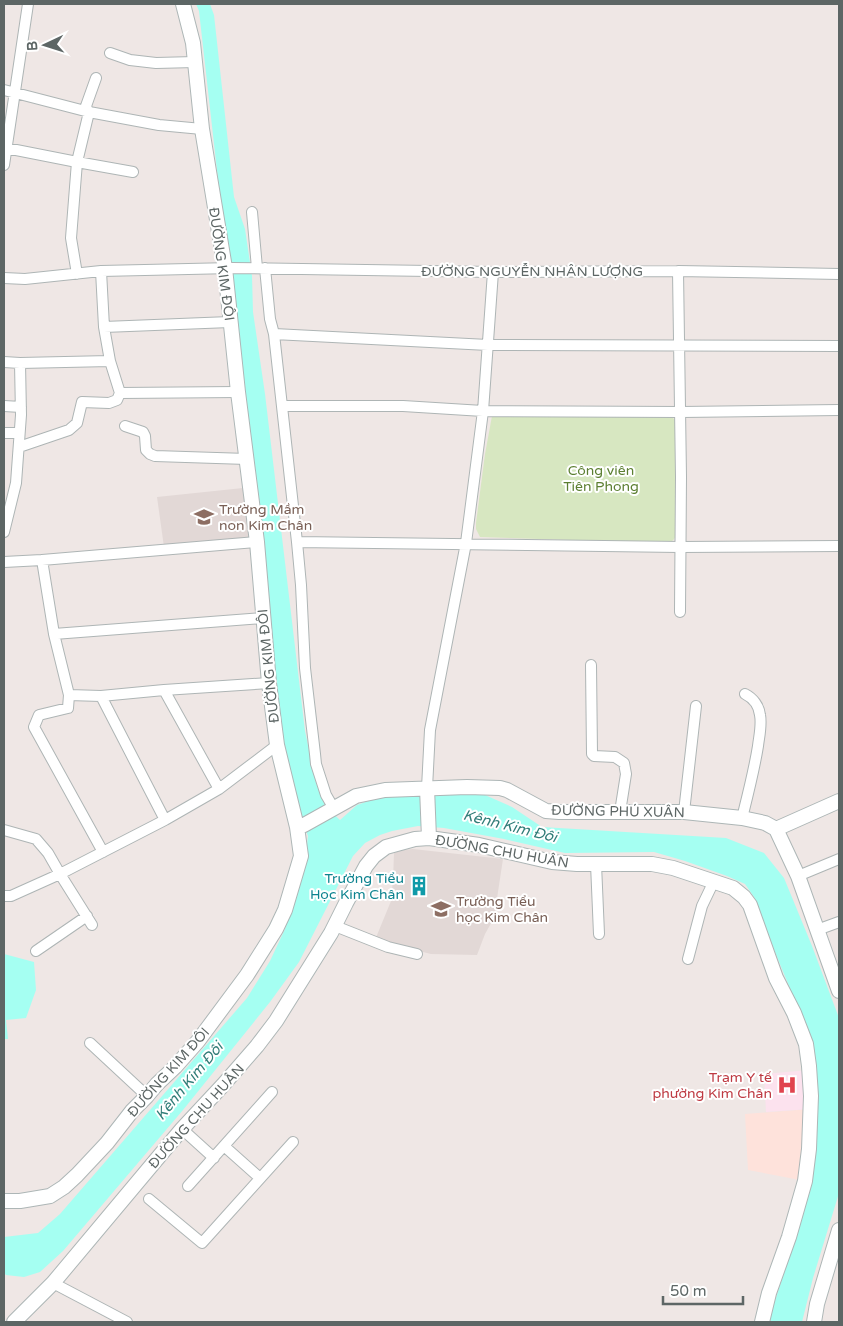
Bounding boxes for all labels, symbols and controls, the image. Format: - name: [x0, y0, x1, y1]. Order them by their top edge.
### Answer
- north arrow: [20, 20, 70, 70]
- text: B: [24, 40, 41, 51]
- street label: ĐƯỜNG KIM ĐÔI: [205, 206, 238, 322]
- street label: ĐƯỜNG NGUYỄN NHÂN LƯỢNG: [421, 263, 643, 280]
- park label: Công viên Tiên Phong: [563, 462, 639, 495]
- place label: Trường Mầm non Kim Chân: [219, 501, 312, 534]
- school or university icon: Trường Mầm non Kim Chân: [193, 506, 215, 528]
- street label: ĐƯỜNG KIM ĐÔI: [254, 608, 283, 724]
- street label: ĐƯỜNG PHÚ XUÂN: [551, 802, 685, 821]
- water label: Kênh Kim Đôi: [461, 806, 561, 847]
- street label: ĐƯỜNG CHU HUÂN: [434, 831, 570, 872]
- place label: Trường Tiểu Học Kim Chân: [310, 870, 404, 903]
- building icon: Trường Tiểu Học Kim Chân: [408, 875, 430, 897]
- place label: Trường Tiểu học Kim Chân: [456, 893, 548, 926]
- school or university icon: Trường Tiểu học Kim Chân: [430, 898, 452, 920]
- street label: ĐƯỜNG KIM ĐÔI: [124, 1024, 213, 1121]
- water label: Kênh Kim Đôi: [151, 1037, 228, 1124]
- street label: ĐƯỜNG CHU HUÂN: [145, 1060, 248, 1172]
- place label: Trạm Y tế phường Kim Chân: [653, 1069, 772, 1102]
- hospital icon: Trạm Y tế phường Kim Chân: [776, 1074, 798, 1096]
- scale bar: [663, 1274, 743, 1306]
- text: 50 m: [670, 1282, 707, 1300]

